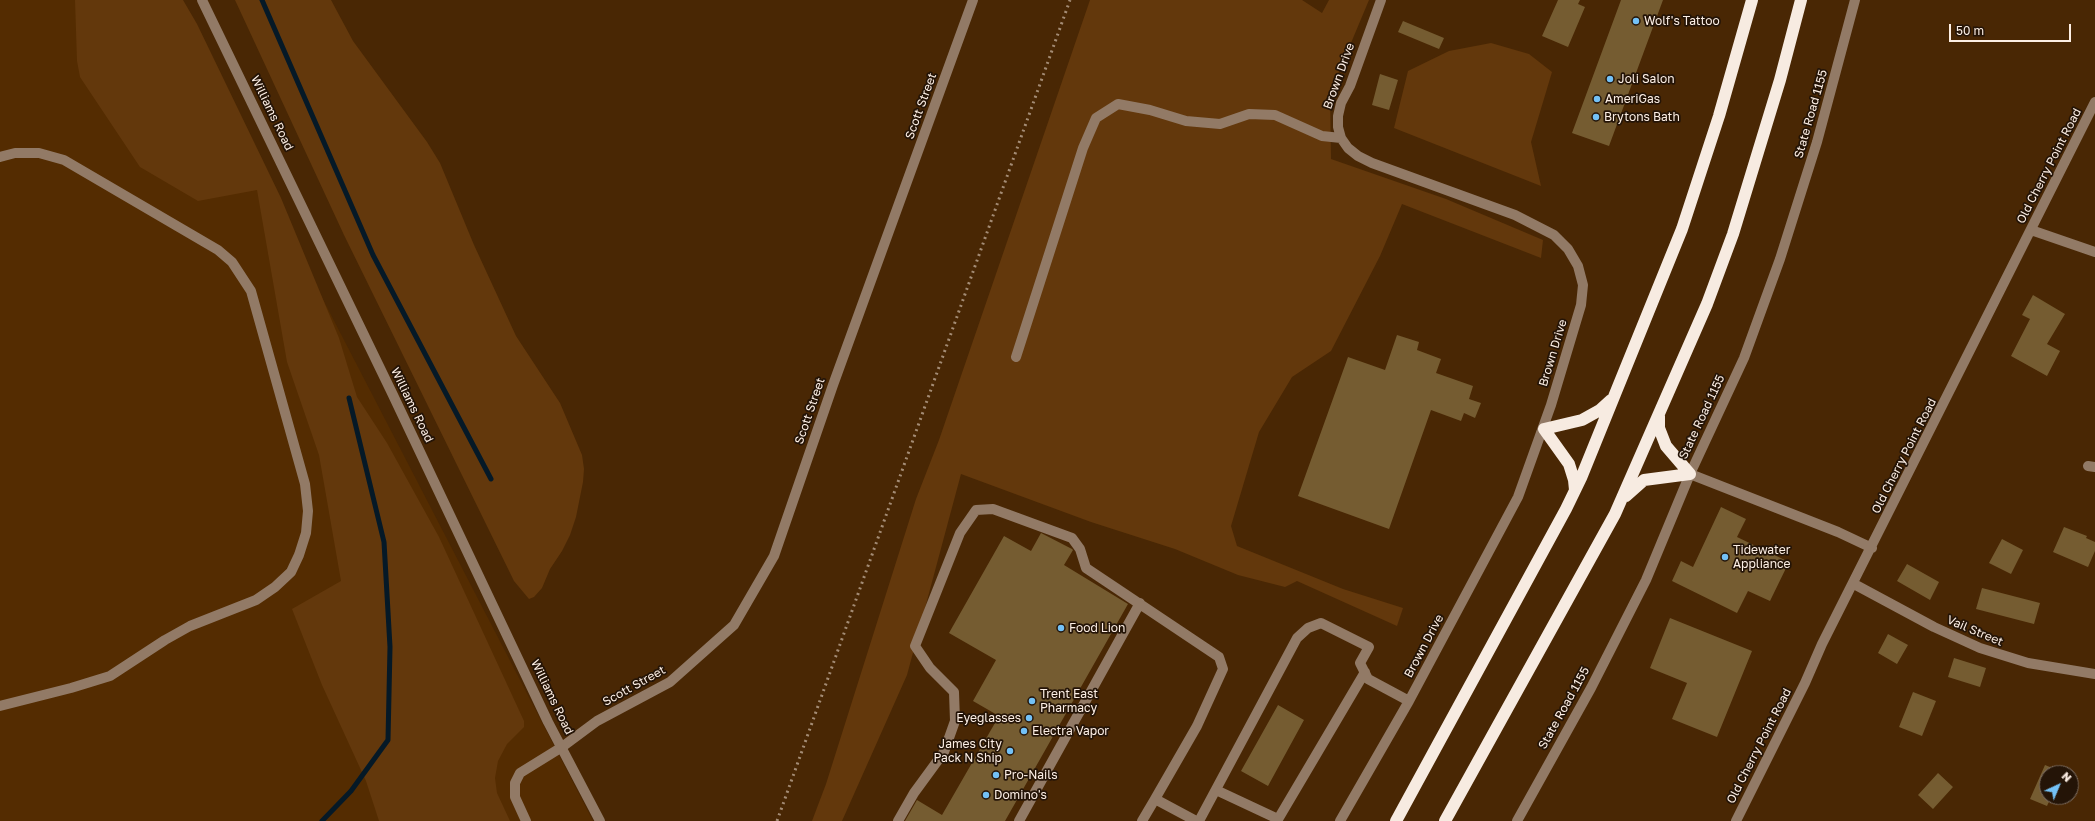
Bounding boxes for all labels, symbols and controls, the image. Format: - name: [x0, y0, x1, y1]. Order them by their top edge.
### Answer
- place label: Wolf's Tattoo: [1644, 14, 1720, 28]
- marker: Wolf's Tattoo: [1631, 16, 1641, 26]
- scale bar: [1951, 16, 2073, 42]
- text: 50 m: [1956, 23, 1984, 38]
- street label: Brown Drive: [1320, 41, 1358, 111]
- street label: State Road 1155: [1791, 68, 1831, 160]
- street label: Scott Street: [902, 71, 940, 141]
- place label: Joli Salon: [1618, 72, 1675, 86]
- street label: Williams Road: [248, 73, 296, 153]
- marker: Joli Salon: [1605, 74, 1615, 84]
- place label: AmeriGas: [1605, 92, 1660, 106]
- marker: AmeriGas: [1592, 94, 1602, 104]
- street label: Old Cherry Point Road: [2014, 106, 2084, 226]
- place label: Brytons Bath: [1604, 110, 1680, 124]
- marker: Brytons Bath: [1591, 112, 1601, 122]
- street label: Brown Drive: [1536, 318, 1570, 388]
- street label: Williams Road: [388, 365, 436, 445]
- street label: State Road 1155: [1676, 372, 1728, 462]
- street label: Scott Street: [792, 376, 828, 446]
- street label: Old Cherry Point Road: [1869, 396, 1939, 516]
- place label: Tidewater Appliance: [1733, 543, 1791, 571]
- marker: Tidewater Appliance: [1720, 552, 1730, 562]
- street label: Brown Drive: [1401, 612, 1447, 680]
- street label: Vail Street: [1945, 613, 2005, 649]
- place label: Food Lion: [1069, 621, 1125, 635]
- marker: Food Lion: [1056, 623, 1066, 633]
- street label: Williams Road: [528, 657, 576, 737]
- street label: Scott Street: [600, 663, 668, 709]
- street label: State Road 1155: [1535, 664, 1593, 752]
- street label: Old Cherry Point Road: [1724, 686, 1794, 806]
- place label: Trent East Pharmacy: [1040, 687, 1098, 715]
- marker: Trent East Pharmacy: [1027, 696, 1037, 706]
- place label: Eyeglasses: [956, 711, 1021, 725]
- marker: Eyeglasses: [1024, 713, 1034, 723]
- place label: Electra Vapor: [1032, 724, 1109, 738]
- marker: Electra Vapor: [1019, 726, 1029, 736]
- place label: James City Pack N Ship: [933, 737, 1002, 765]
- marker: James City Pack N Ship: [1005, 746, 1015, 756]
- north arrow: [2039, 765, 2079, 805]
- place label: Pro-Nails: [1004, 768, 1057, 782]
- text: N: [2059, 769, 2075, 784]
- marker: Pro-Nails: [991, 770, 1001, 780]
- place label: Domino's: [994, 788, 1047, 802]
- marker: Domino's: [981, 790, 991, 800]

